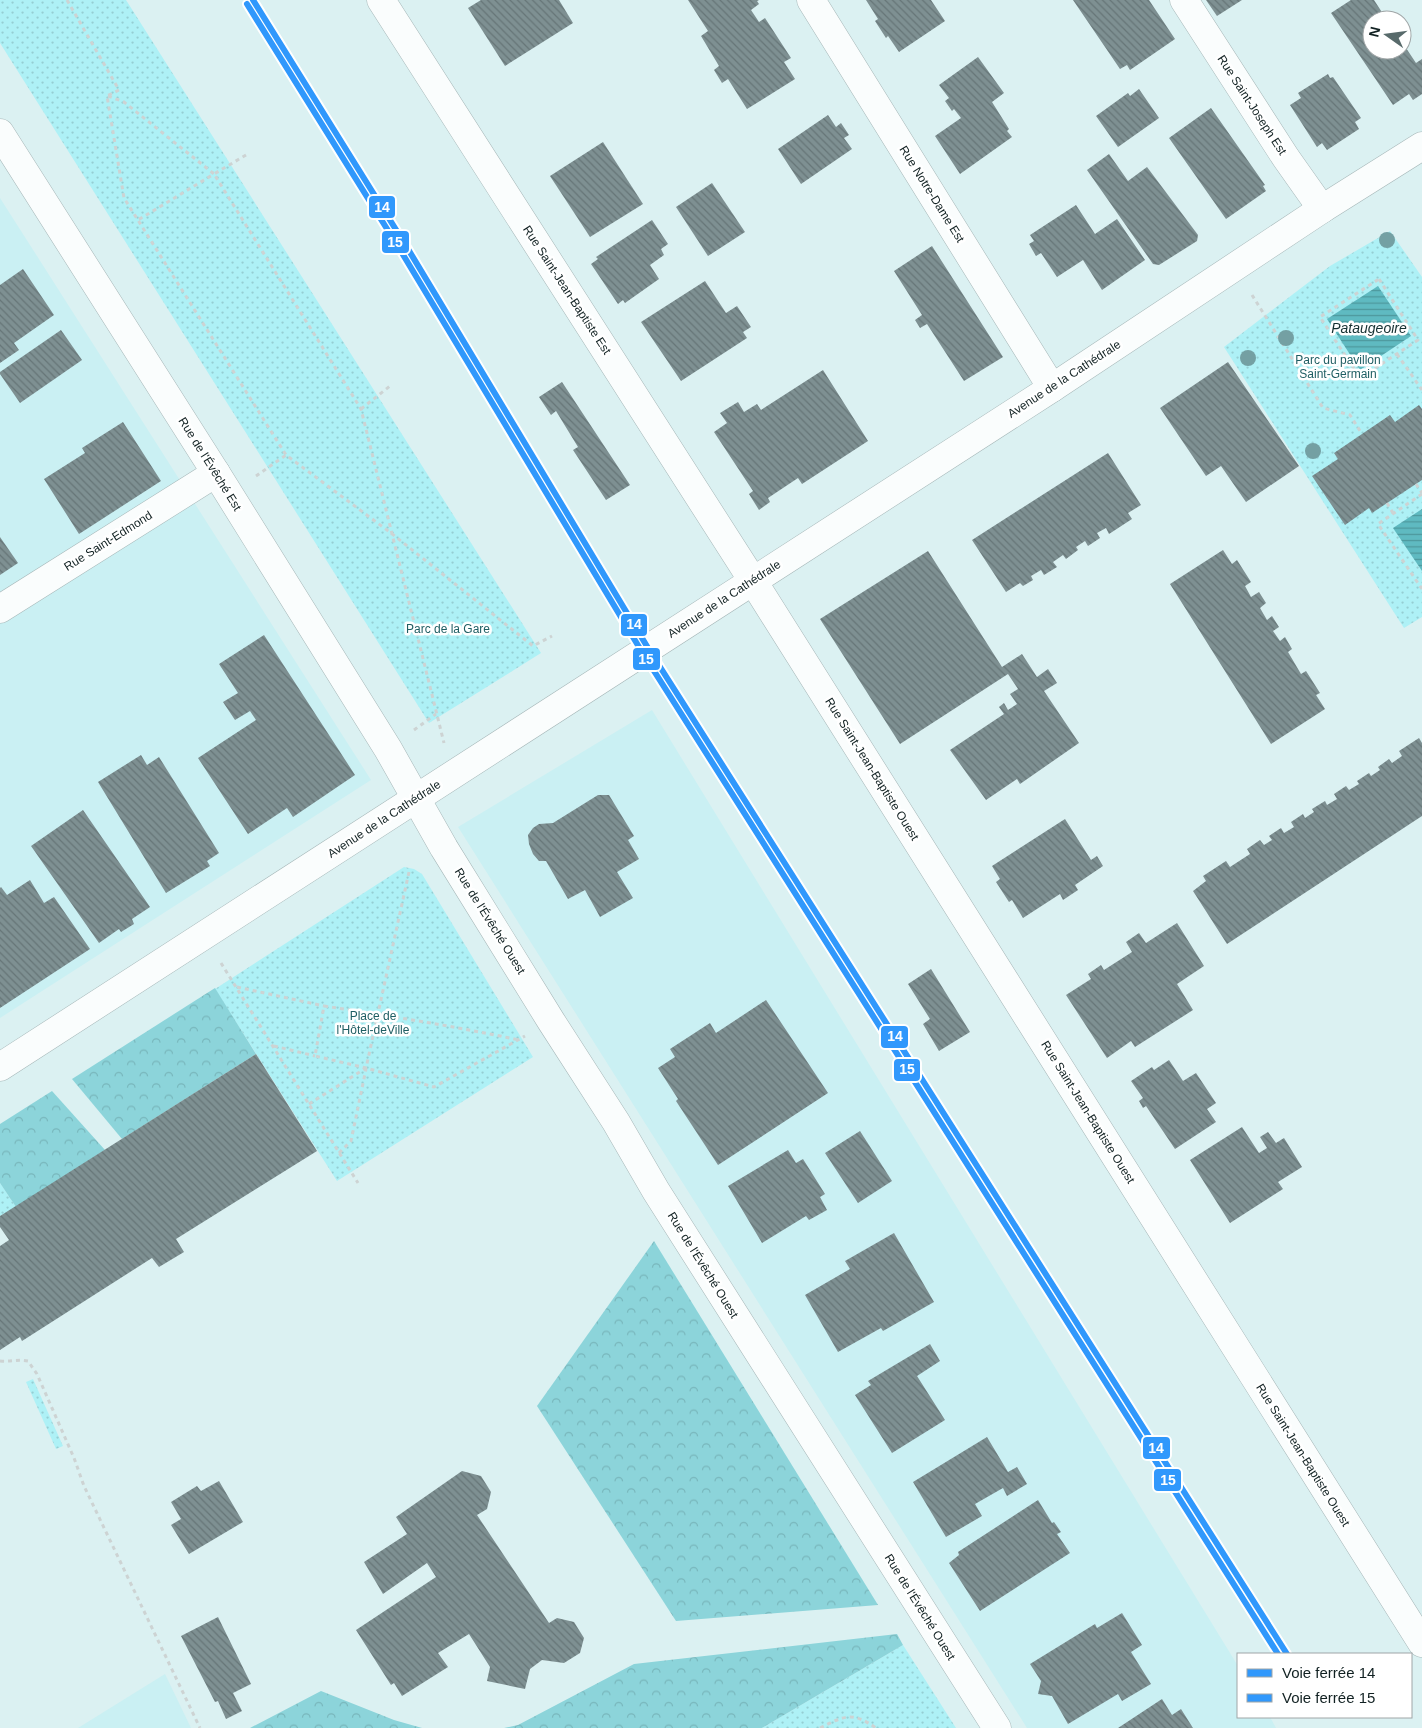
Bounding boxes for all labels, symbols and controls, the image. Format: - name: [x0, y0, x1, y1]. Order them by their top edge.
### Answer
- north arrow: [1362, 10, 1412, 60]
- text: N: [1365, 25, 1383, 39]
- street label: Rue Saint-Joseph Est: [1215, 53, 1290, 158]
- street label: Rue Notre-Dame Est: [897, 143, 968, 245]
- line badge: 14: [368, 195, 396, 219]
- text: 14: [374, 199, 390, 215]
- street label: Rue Saint-Jean-Baptiste Est: [520, 223, 614, 358]
- line badge: 15: [381, 230, 410, 254]
- text: 15: [387, 234, 403, 250]
- water label: Pataugeoire: [1331, 320, 1407, 336]
- street label: Avenue de la Cathédrale: [1005, 337, 1123, 421]
- park label: Parc du pavillon Saint-Germain: [1295, 353, 1381, 381]
- street label: Rue de l'Évêché Est: [176, 414, 246, 514]
- street label: Rue Saint-Edmond: [61, 508, 155, 574]
- street label: Avenue de la Cathédrale: [665, 557, 783, 641]
- line badge: 14: [620, 613, 648, 637]
- text: 14: [626, 616, 642, 632]
- park label: Parc de la Gare: [406, 622, 490, 636]
- line badge: 15: [632, 647, 661, 671]
- text: 15: [638, 651, 654, 667]
- street label: Rue Saint-Jean-Baptiste Ouest: [822, 695, 922, 843]
- street label: Avenue de la Cathédrale: [325, 777, 443, 861]
- street label: Rue de l'Évêché Ouest: [452, 865, 530, 977]
- park label: Place de l'Hôtel-deVille: [337, 1009, 410, 1037]
- line badge: 14: [880, 1025, 909, 1049]
- text: 14: [887, 1028, 903, 1044]
- street label: Rue Saint-Jean-Baptiste Ouest: [1038, 1038, 1138, 1186]
- line badge: 15: [893, 1058, 921, 1082]
- text: 15: [899, 1061, 915, 1077]
- street label: Rue de l'Évêché Ouest: [665, 1209, 743, 1321]
- street label: Rue Saint-Jean-Baptiste Ouest: [1253, 1381, 1353, 1529]
- line badge: 14: [1142, 1436, 1171, 1460]
- text: 14: [1148, 1440, 1164, 1456]
- line badge: 15: [1153, 1468, 1182, 1492]
- text: 15: [1160, 1472, 1176, 1488]
- street label: Rue de l'Évêché Ouest: [882, 1551, 960, 1663]
- legend: [1237, 1653, 1412, 1718]
- text: Voie ferrée 14: [1282, 1664, 1375, 1681]
- text: Voie ferrée 15: [1282, 1689, 1375, 1706]

